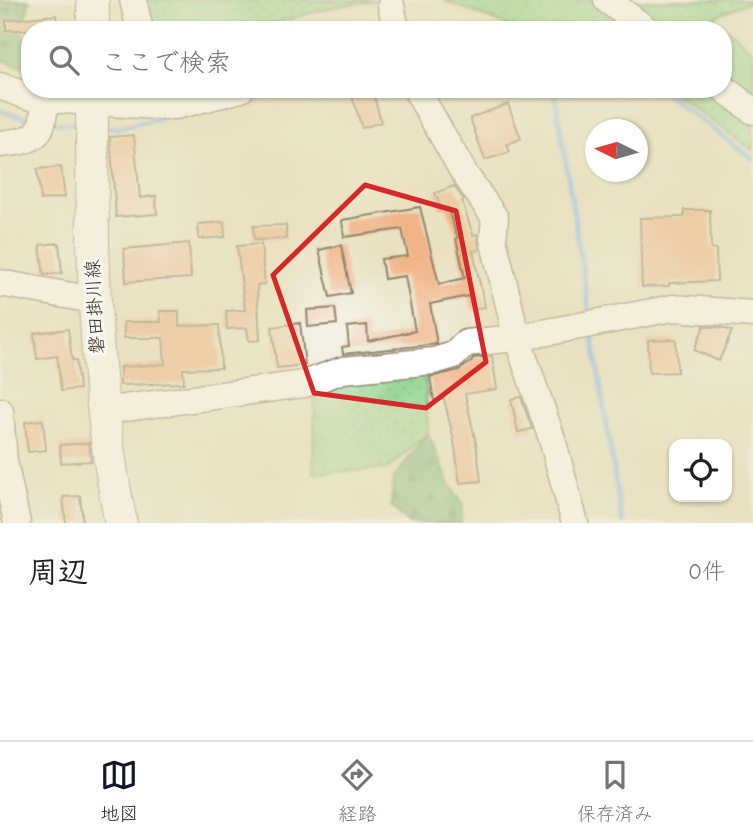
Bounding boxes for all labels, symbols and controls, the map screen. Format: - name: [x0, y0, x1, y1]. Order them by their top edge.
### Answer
- search box: [21, 21, 732, 98]
- icon: search: [45, 41, 83, 79]
- text: ここで検索: [101, 48, 231, 78]
- north arrow: [585, 119, 648, 182]
- street label: 磐田掛川線: [82, 259, 108, 355]
- map controls: [669, 439, 732, 502]
- button: locate: [669, 439, 732, 502]
- text: 周辺: [28, 555, 88, 590]
- text: 0件: [688, 558, 725, 585]
- tab: 地図: [100, 756, 138, 825]
- tab: 経路: [338, 756, 377, 825]
- tab: 保存済み: [577, 756, 653, 825]

